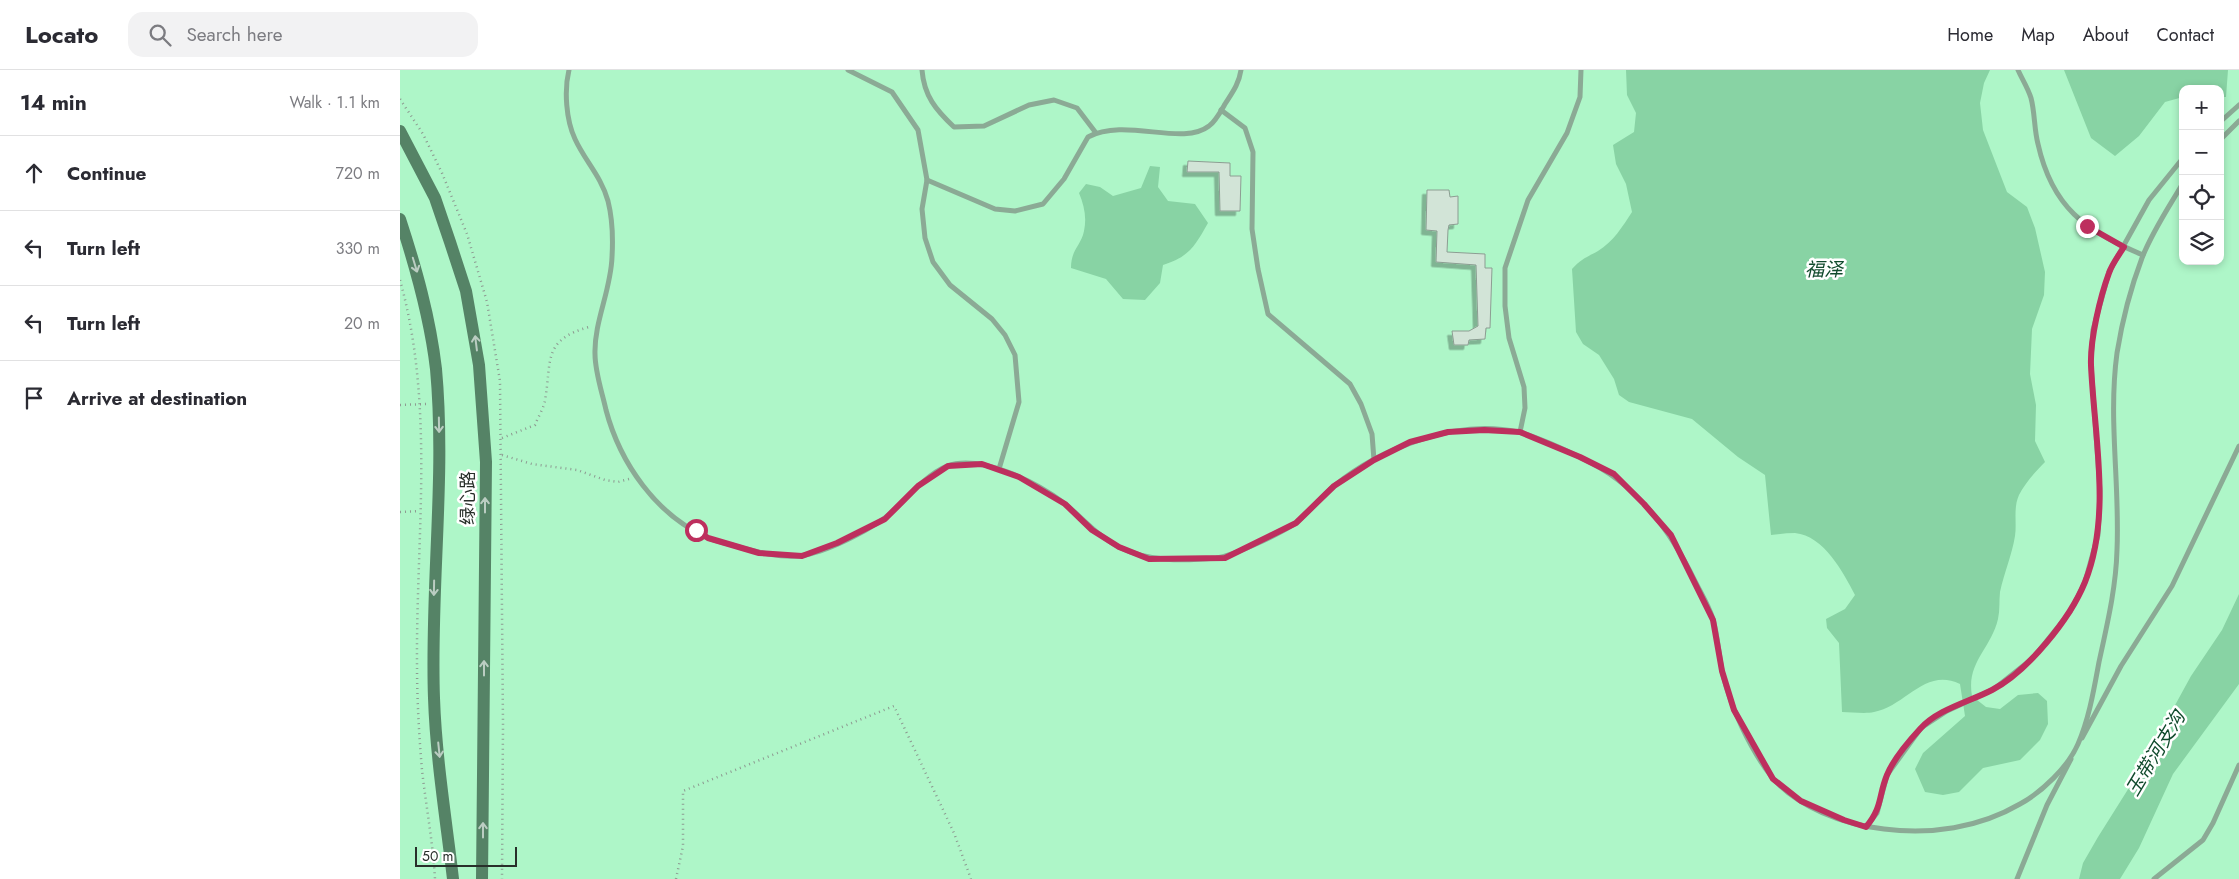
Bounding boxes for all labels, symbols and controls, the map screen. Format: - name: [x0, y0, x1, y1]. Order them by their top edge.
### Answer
- search box: [128, 12, 478, 57]
- text: Locato: [25, 17, 98, 52]
- icon: search: [146, 21, 174, 49]
- text: Search here: [186, 21, 283, 48]
- text: Home: [1947, 22, 1993, 48]
- text: Map: [2021, 22, 2055, 48]
- text: About: [2083, 22, 2128, 48]
- text: Contact: [2156, 22, 2214, 48]
- map controls: [2179, 85, 2224, 265]
- button: +: [2179, 85, 2224, 130]
- text: 14 min: [20, 88, 87, 118]
- text: Walk · 1.1 km: [289, 91, 380, 114]
- button: −: [2179, 130, 2224, 175]
- icon: ahead: [20, 159, 48, 187]
- text: Continue: [67, 160, 146, 187]
- text: 720 m: [336, 162, 380, 185]
- button: locate: [2179, 175, 2224, 220]
- route end: [2076, 215, 2099, 238]
- button: layers: [2179, 220, 2224, 265]
- icon: left: [20, 234, 48, 262]
- text: Turn left: [67, 235, 140, 262]
- text: 330 m: [336, 237, 380, 260]
- water label: 福泽: [1805, 256, 1845, 283]
- one-way arrow: [410, 257, 420, 273]
- icon: left: [20, 309, 48, 337]
- text: Turn left: [67, 310, 140, 337]
- text: 20 m: [344, 312, 380, 335]
- one-way arrow: [471, 335, 481, 351]
- icon: arrive: [20, 384, 48, 412]
- text: Arrive at destination: [67, 385, 247, 412]
- one-way arrow: [434, 417, 443, 433]
- street label: 绿心路: [455, 471, 481, 525]
- one-way arrow: [480, 498, 490, 514]
- route start: [685, 519, 708, 542]
- one-way arrow: [429, 579, 438, 595]
- one-way arrow: [479, 660, 489, 676]
- water label: 玉带河支沟: [2119, 704, 2192, 801]
- one-way arrow: [434, 742, 444, 758]
- one-way arrow: [478, 823, 488, 839]
- scale bar: [415, 844, 518, 867]
- text: 50 m: [422, 846, 453, 866]

